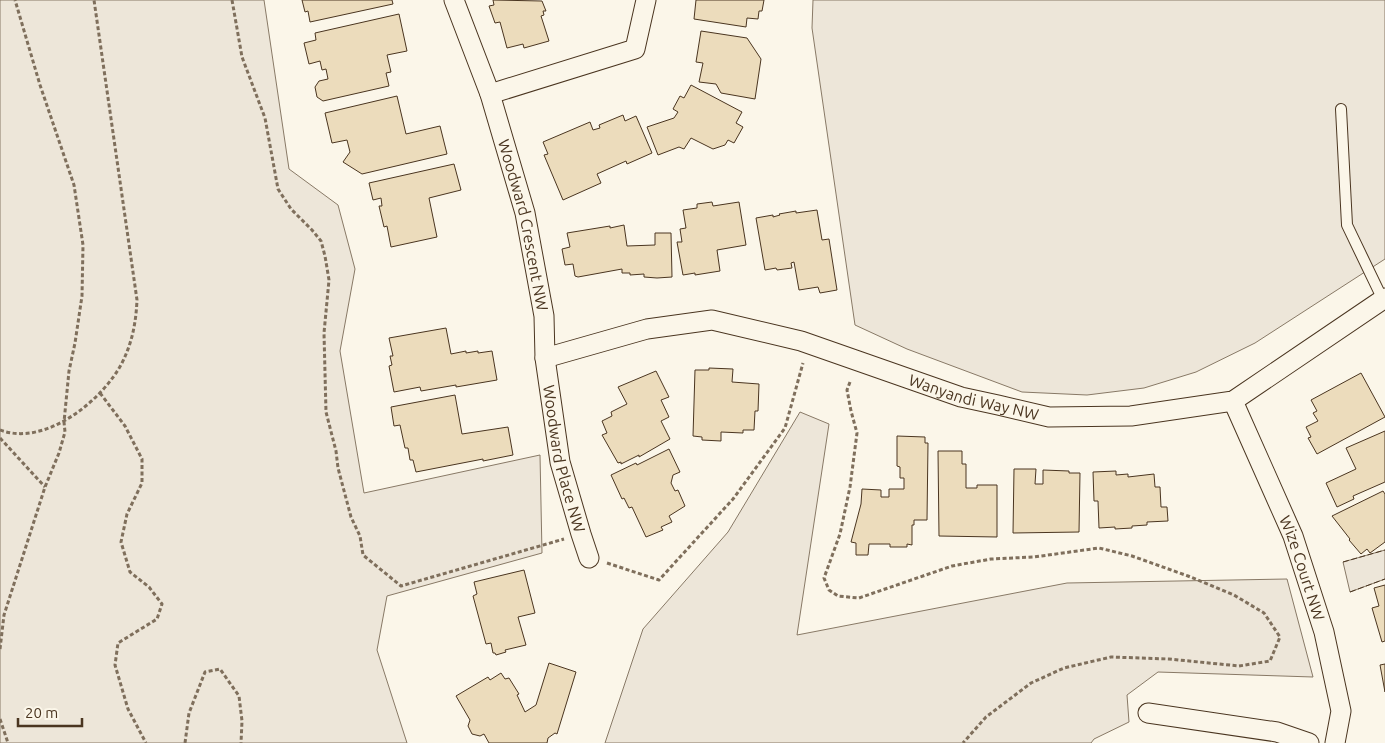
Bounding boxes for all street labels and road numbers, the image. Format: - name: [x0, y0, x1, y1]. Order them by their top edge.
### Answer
- street label: Woodward Crescent NW: [495, 137, 552, 312]
- street label: Wanyandi Way NW: [906, 370, 1041, 423]
- street label: Woodward Place NW: [540, 384, 589, 535]
- street label: Wize Court NW: [1276, 513, 1329, 623]

